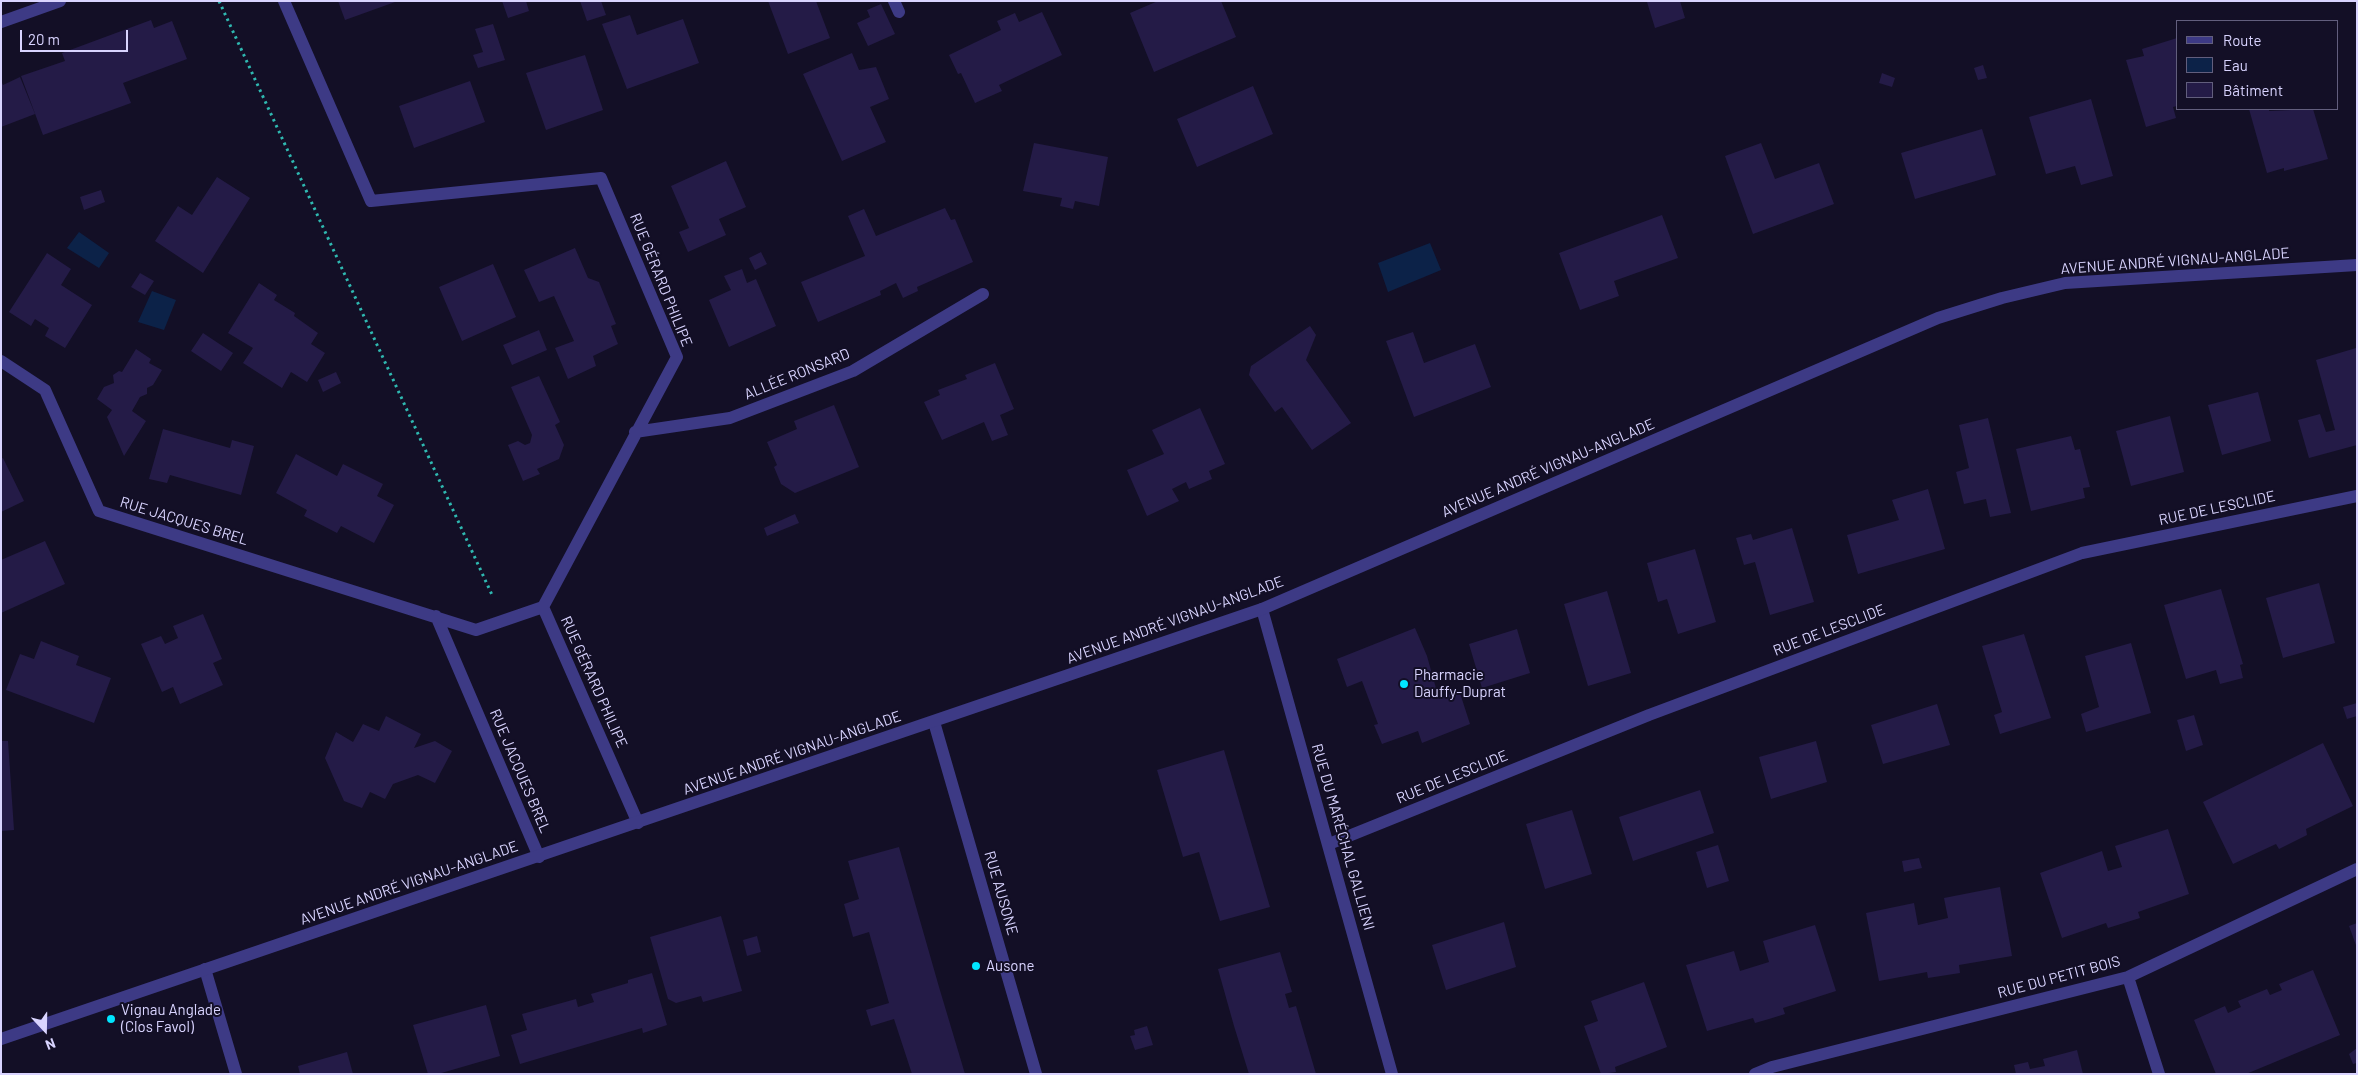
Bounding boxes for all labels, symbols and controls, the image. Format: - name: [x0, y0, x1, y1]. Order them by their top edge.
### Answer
- scale bar: [22, 20, 130, 52]
- legend: [2176, 20, 2338, 110]
- text: 20 m: [28, 30, 60, 48]
- text: Route: [2223, 31, 2262, 49]
- text: Eau: [2223, 56, 2248, 74]
- text: Bâtiment: [2223, 81, 2283, 99]
- street label: RUE GÉRARD PHILIPE: [626, 211, 696, 349]
- street label: AVENUE ANDRÉ VIGNAU-ANGLADE: [2060, 244, 2290, 278]
- street label: ALLÉE RONSARD: [742, 345, 852, 403]
- street label: AVENUE ANDRÉ VIGNAU-ANGLADE: [1439, 415, 1657, 521]
- street label: RUE DE LESCLIDE: [2157, 487, 2277, 529]
- street label: RUE JACQUES BREL: [118, 493, 250, 549]
- street label: AVENUE ANDRÉ VIGNAU-ANGLADE: [1064, 572, 1286, 668]
- street label: RUE DE LESCLIDE: [1770, 600, 1888, 660]
- street label: RUE GÉRARD PHILIPE: [557, 613, 631, 751]
- place label: Pharmacie Dauffy-Duprat: [1414, 666, 1506, 701]
- marker: Pharmacie Dauffy-Duprat: [1398, 678, 1410, 690]
- street label: RUE JACQUES BREL: [486, 706, 554, 836]
- street label: AVENUE ANDRÉ VIGNAU-ANGLADE: [681, 707, 903, 799]
- street label: RUE DU MARÉCHAL GALLIENI: [1308, 742, 1378, 932]
- street label: RUE DE LESCLIDE: [1394, 746, 1510, 808]
- street label: AVENUE ANDRÉ VIGNAU-ANGLADE: [298, 837, 520, 929]
- street label: RUE AUSONE: [980, 849, 1022, 937]
- street label: RUE DU PETIT BOIS: [1996, 952, 2122, 1002]
- place label: Ausone: [986, 957, 1035, 975]
- marker: Ausone: [970, 960, 982, 972]
- place label: Vignau Anglade (Clos Favol): [121, 1001, 221, 1036]
- north arrow: [20, 1005, 70, 1055]
- marker: Vignau Anglade (Clos Favol): [105, 1013, 117, 1025]
- text: N: [43, 1035, 58, 1054]

